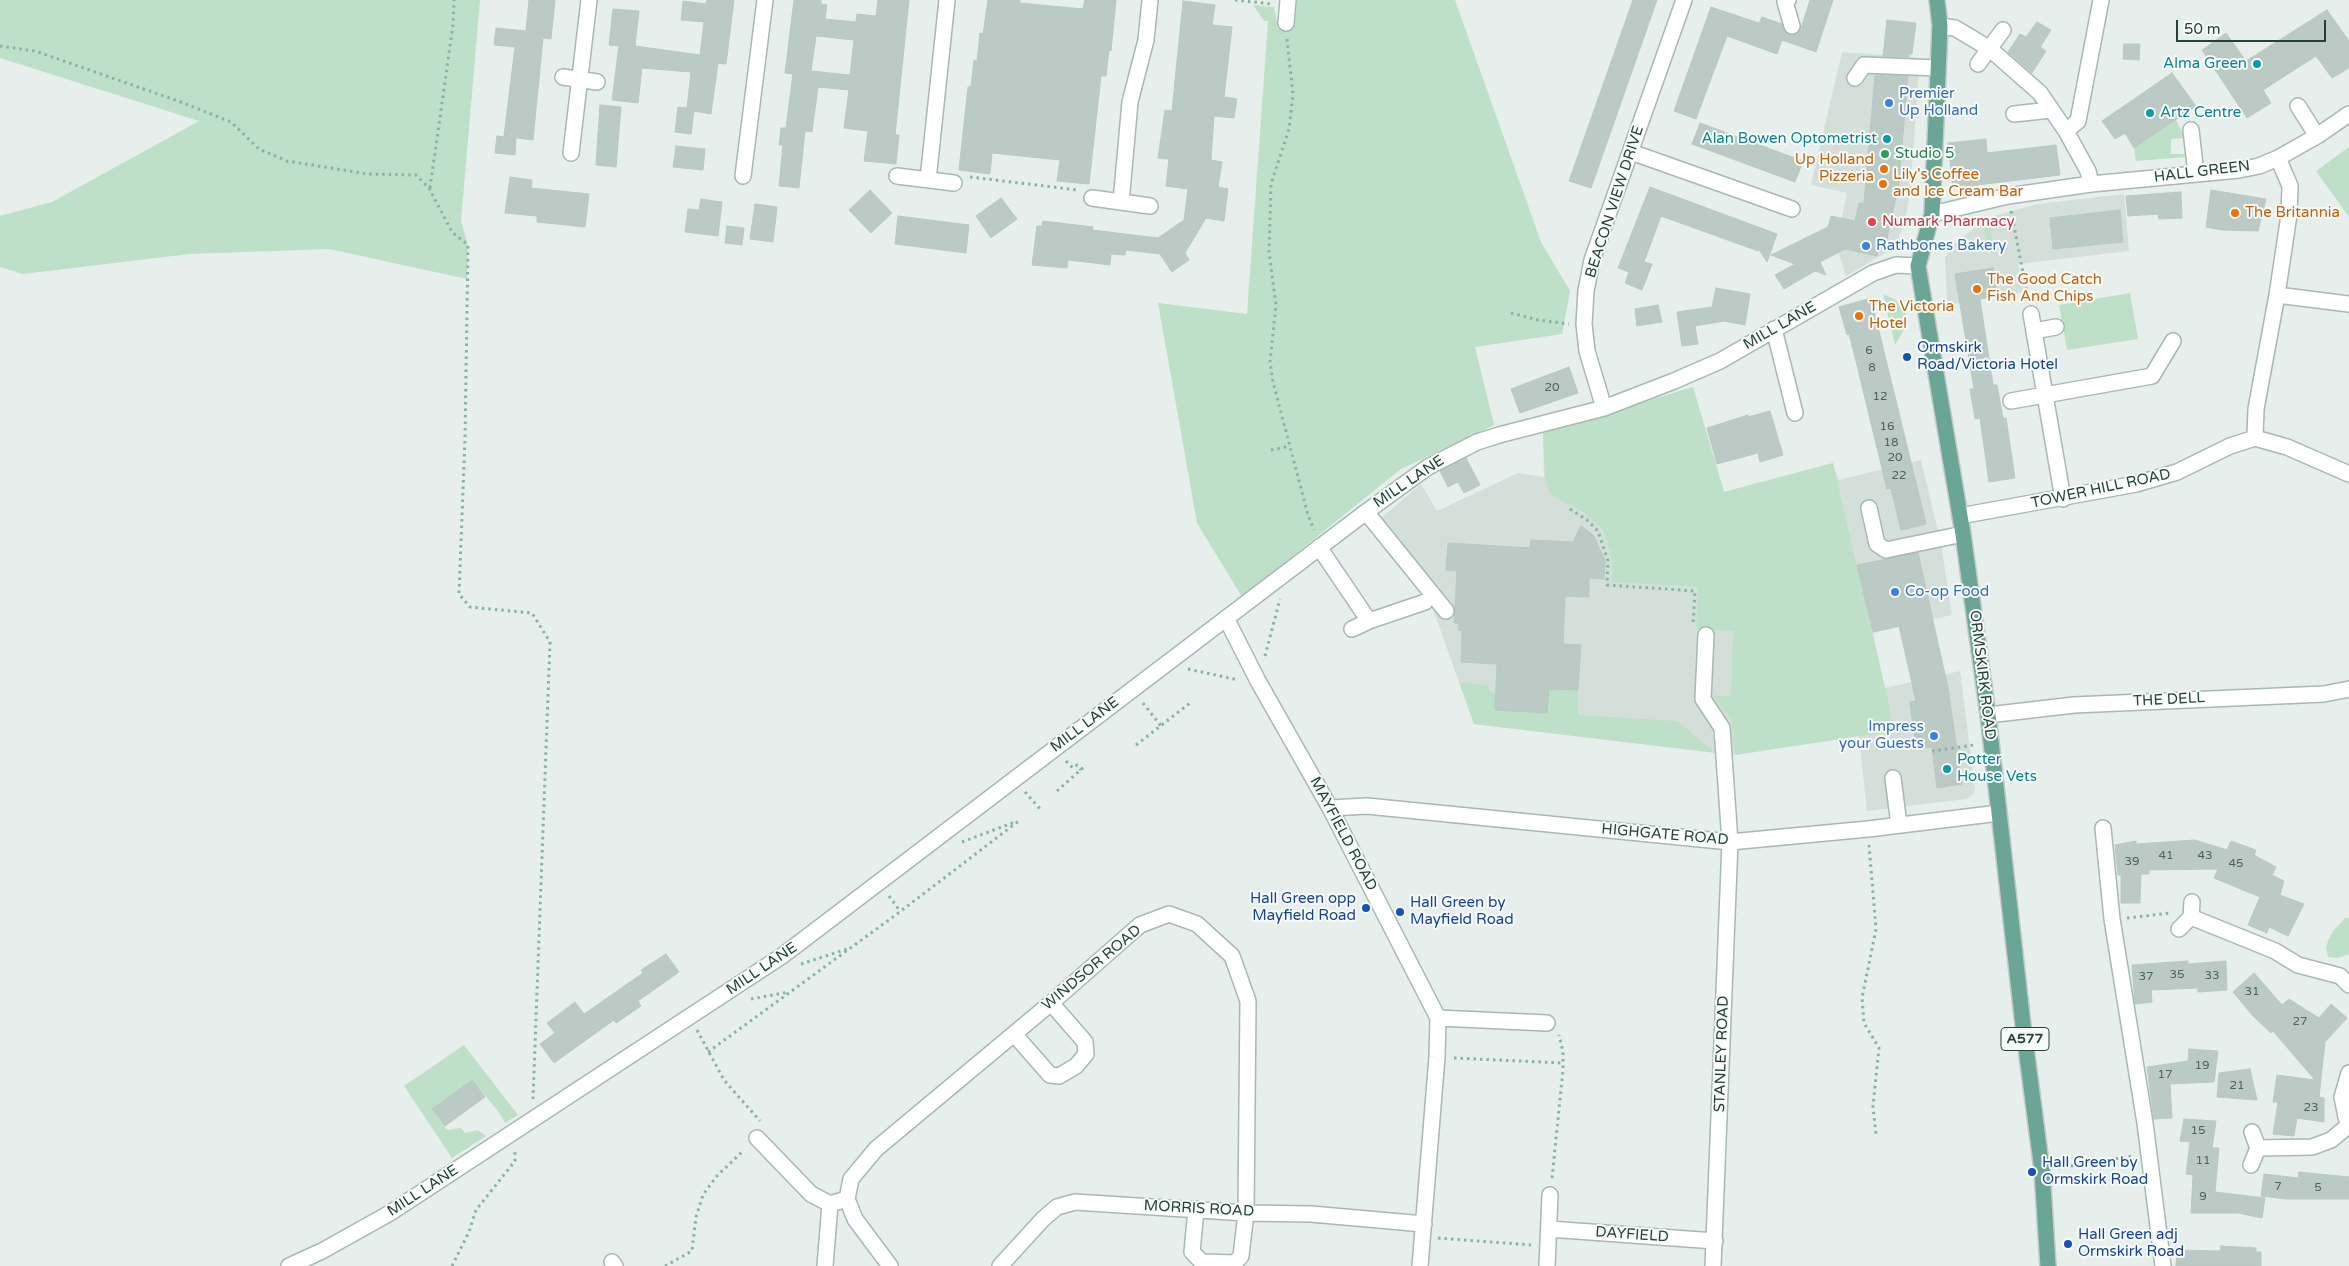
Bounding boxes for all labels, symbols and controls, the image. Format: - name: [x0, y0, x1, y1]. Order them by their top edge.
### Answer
- scale bar: [2179, 10, 2329, 42]
- text: 50 m: [2184, 20, 2221, 38]
- place label: Alma Green: [2163, 55, 2247, 73]
- marker: Alma Green: [2251, 58, 2263, 70]
- place label: Premier Up Holland: [1899, 85, 1978, 120]
- marker: Premier Up Holland: [1883, 97, 1895, 109]
- place label: Artz Centre: [2160, 104, 2241, 122]
- marker: Artz Centre: [2144, 107, 2156, 119]
- street label: BEACON VIEW DRIVE: [1582, 124, 1648, 280]
- place label: Alan Bowen Optometrist: [1702, 130, 1877, 148]
- marker: Alan Bowen Optometrist: [1881, 133, 1893, 145]
- place label: Studio 5: [1895, 145, 1954, 163]
- marker: Studio 5: [1879, 148, 1891, 160]
- place label: Up Holland Pizzeria: [1795, 151, 1874, 186]
- street label: HALL GREEN: [2153, 157, 2251, 187]
- marker: Up Holland Pizzeria: [1878, 163, 1890, 175]
- place label: Lily's Coffee and Ice Cream Bar: [1893, 166, 2023, 201]
- marker: Lily's Coffee and Ice Cream Bar: [1877, 178, 1889, 190]
- place label: The Britannia: [2245, 204, 2340, 222]
- marker: The Britannia: [2229, 207, 2241, 219]
- place label: Numark Pharmacy: [1882, 213, 2015, 231]
- marker: Numark Pharmacy: [1866, 216, 1878, 228]
- place label: Rathbones Bakery: [1876, 237, 2006, 255]
- marker: Rathbones Bakery: [1860, 240, 1872, 252]
- place label: The Good Catch Fish And Chips: [1987, 271, 2102, 306]
- marker: The Good Catch Fish And Chips: [1971, 283, 1983, 295]
- street label: MILL LANE: [1740, 298, 1820, 354]
- place label: The Victoria Hotel: [1869, 298, 1954, 333]
- marker: The Victoria Hotel: [1853, 310, 1865, 322]
- place label: Ormskirk Road/Victoria Hotel: [1917, 339, 2058, 374]
- house number: 6: [1865, 344, 1873, 358]
- marker: Ormskirk Road/Victoria Hotel: [1901, 351, 1913, 363]
- house number: 8: [1868, 361, 1876, 375]
- house number: 20: [1544, 381, 1560, 395]
- house number: 12: [1872, 390, 1888, 404]
- house number: 16: [1879, 420, 1895, 434]
- house number: 18: [1883, 436, 1899, 450]
- house number: 20: [1887, 451, 1903, 465]
- street label: MILL LANE: [1370, 452, 1448, 512]
- street label: TOWER HILL ROAD: [2030, 465, 2172, 513]
- house number: 22: [1891, 469, 1907, 483]
- place label: Co-op Food: [1905, 583, 1989, 601]
- marker: Co-op Food: [1889, 586, 1901, 598]
- street label: ORMSKIRK ROAD: [1965, 609, 1999, 741]
- street label: THE DELL: [2133, 689, 2205, 711]
- street label: MILL LANE: [1047, 693, 1123, 757]
- place label: Impress your Guests: [1839, 718, 1924, 753]
- marker: Impress your Guests: [1928, 730, 1940, 742]
- place label: Potter House Vets: [1957, 751, 2037, 786]
- marker: Potter House Vets: [1941, 763, 1953, 775]
- street label: MAYFIELD ROAD: [1305, 774, 1381, 894]
- street label: HIGHGATE ROAD: [1601, 820, 1729, 850]
- house number: 41: [2158, 849, 2174, 863]
- house number: 43: [2197, 849, 2213, 863]
- house number: 39: [2124, 855, 2140, 869]
- house number: 45: [2228, 857, 2244, 871]
- place label: Hall Green opp Mayfield Road: [1250, 890, 1356, 925]
- place label: Hall Green by Mayfield Road: [1410, 894, 1514, 929]
- marker: Hall Green opp Mayfield Road: [1360, 902, 1372, 914]
- marker: Hall Green by Mayfield Road: [1394, 906, 1406, 918]
- street label: WINDSOR ROAD: [1039, 921, 1145, 1015]
- street label: MILL LANE: [723, 939, 801, 999]
- house number: 35: [2169, 968, 2185, 982]
- house number: 33: [2204, 969, 2220, 983]
- house number: 37: [2138, 970, 2154, 984]
- house number: 31: [2244, 985, 2260, 999]
- street label: STANLEY ROAD: [1711, 995, 1733, 1113]
- house number: 27: [2292, 1015, 2308, 1029]
- road number: A577: [2001, 1028, 2049, 1050]
- house number: 19: [2194, 1059, 2210, 1073]
- house number: 17: [2157, 1068, 2173, 1082]
- house number: 21: [2229, 1079, 2245, 1093]
- house number: 23: [2303, 1101, 2319, 1115]
- house number: 15: [2190, 1124, 2206, 1138]
- place label: Hall Green by Ormskirk Road: [2042, 1154, 2148, 1189]
- house number: 11: [2195, 1154, 2211, 1168]
- street label: MILL LANE: [384, 1161, 462, 1221]
- marker: Hall Green by Ormskirk Road: [2026, 1166, 2038, 1178]
- house number: 7: [2274, 1180, 2282, 1194]
- house number: 5: [2314, 1181, 2322, 1195]
- house number: 9: [2199, 1190, 2207, 1204]
- street label: MORRIS ROAD: [1143, 1197, 1255, 1221]
- street label: DAYFIELD: [1595, 1223, 1669, 1247]
- place label: Hall Green adj Ormskirk Road: [2078, 1226, 2184, 1261]
- marker: Hall Green adj Ormskirk Road: [2062, 1238, 2074, 1250]

